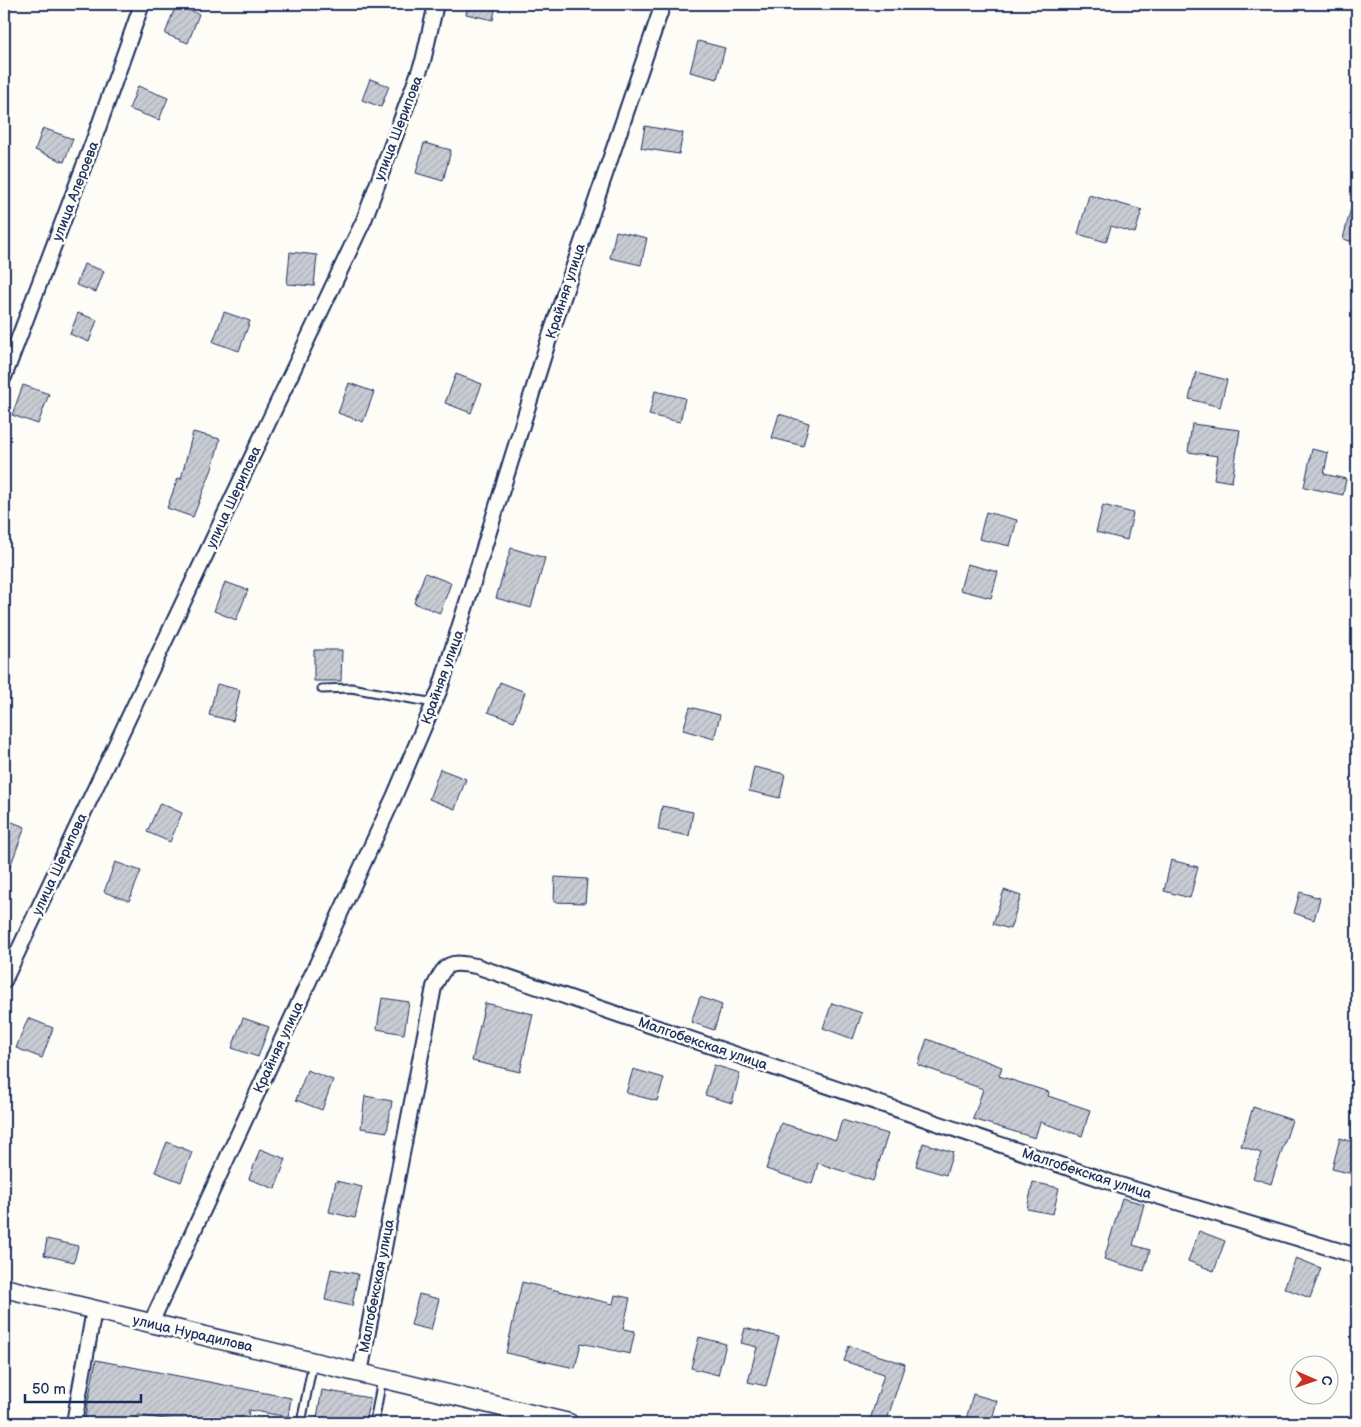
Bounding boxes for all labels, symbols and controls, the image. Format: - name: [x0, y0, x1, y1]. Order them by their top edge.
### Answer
- street label: улица Шерипова: [371, 73, 426, 183]
- street label: улица Алероева: [49, 138, 103, 243]
- street label: Крайняя улица: [542, 241, 589, 341]
- street label: улица Шерипова: [202, 443, 265, 551]
- street label: Крайняя улица: [418, 627, 468, 727]
- street label: улица Шерипова: [28, 810, 91, 918]
- street label: Крайняя улица: [250, 998, 307, 1096]
- street label: Малгобекская улица: [636, 1013, 770, 1074]
- street label: Малгобекская улица: [1020, 1144, 1155, 1203]
- street label: Малгобекская улица: [355, 1217, 398, 1354]
- street label: улица Нурадилова: [131, 1311, 255, 1356]
- north arrow: [1288, 1354, 1338, 1404]
- scale bar: [25, 1372, 141, 1404]
- text: С: [1318, 1375, 1335, 1386]
- text: 50 m: [32, 1380, 66, 1399]

